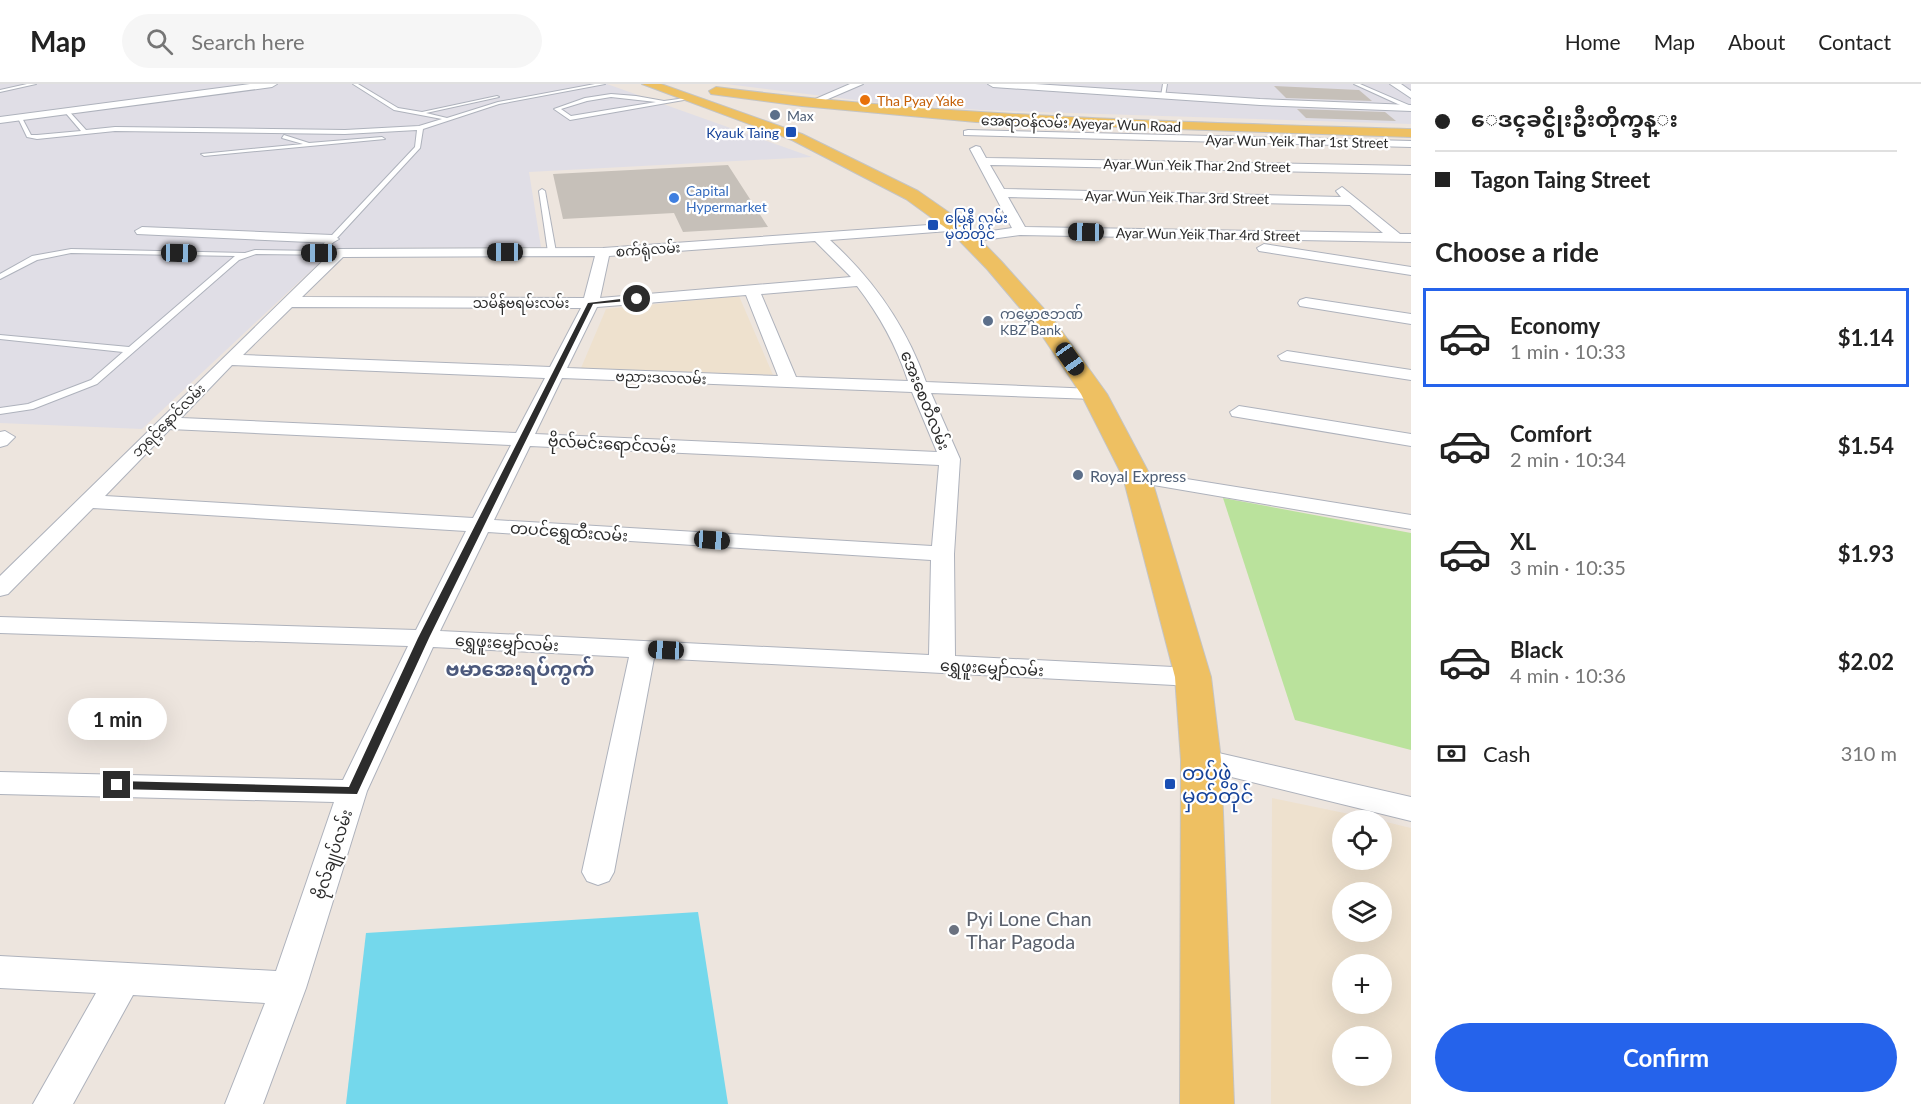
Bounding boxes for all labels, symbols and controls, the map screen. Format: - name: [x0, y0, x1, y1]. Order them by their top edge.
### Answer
- search box: [122, 14, 542, 68]
- text: Map: [30, 24, 86, 58]
- icon: search: [143, 25, 176, 58]
- text: Search here: [191, 28, 305, 55]
- text: Home: [1565, 29, 1621, 54]
- text: Map: [1654, 29, 1695, 54]
- text: About: [1728, 29, 1785, 54]
- text: Contact: [1818, 29, 1891, 54]
- place label: Tha Pyay Yake: [877, 92, 964, 109]
- marker: Tha Pyay Yake: [858, 93, 872, 107]
- text: ေဒၚခင္စိုးဦးတိုက္ခန္း: [1471, 105, 1678, 132]
- place label: Max: [787, 107, 814, 124]
- marker: Max: [768, 108, 782, 122]
- street label: အေရာဝန်လမ်း Ayeyar Wun Road: [980, 110, 1181, 139]
- place label: Kyauk Taing: [706, 124, 779, 141]
- marker: Kyauk Taing: [784, 125, 798, 139]
- street label: Ayar Wun Yeik Thar 1st Street: [1205, 131, 1389, 151]
- street label: Ayar Wun Yeik Thar 2nd Street: [1103, 155, 1291, 175]
- text: Tagon Taing Street: [1471, 166, 1650, 193]
- place label: Capital Hypermarket: [686, 182, 767, 215]
- street label: Ayar Wun Yeik Thar 3rd Street: [1085, 187, 1269, 207]
- marker: Capital Hypermarket: [667, 191, 681, 205]
- place label: မြေနီ လမ်း မှတ်တိုင်: [945, 208, 1008, 246]
- marker: မြေနီ လမ်း မှတ်တိုင်: [926, 218, 940, 232]
- car: [1068, 223, 1104, 241]
- street label: Ayar Wun Yeik Thar 4rd Street: [1116, 224, 1300, 244]
- text: Choose a ride: [1435, 235, 1599, 268]
- street label: စက်ရုံလမ်း: [615, 237, 681, 264]
- car: [487, 243, 523, 261]
- car: [161, 244, 197, 262]
- car: [301, 244, 337, 262]
- route start: [623, 285, 650, 312]
- street label: သမိန်ဗရမ်းလမ်း: [473, 293, 569, 315]
- place label: ကမ္ဘောဇဘဏ် KBZ Bank: [1000, 304, 1083, 338]
- icon: car: [1438, 311, 1492, 365]
- text: Economy: [1510, 312, 1600, 339]
- marker: ကမ္ဘောဇဘဏ် KBZ Bank: [981, 314, 995, 328]
- text: $1.14: [1838, 324, 1894, 351]
- car: [1052, 339, 1088, 379]
- text: 1 min · 10:33: [1510, 339, 1626, 363]
- street label: အေးစေတီလမ်း: [897, 347, 956, 452]
- street label: ဗညားဒလလမ်း: [615, 366, 707, 391]
- street label: ဘုရင့်နောင်လမ်း: [127, 379, 211, 463]
- icon: car: [1438, 419, 1492, 473]
- text: Comfort: [1510, 420, 1592, 447]
- street label: ဗိုလ်မင်းရောင်လမ်း: [547, 429, 677, 462]
- text: $1.54: [1838, 432, 1894, 459]
- text: 2 min · 10:34: [1510, 447, 1626, 471]
- place label: Royal Express: [1090, 466, 1186, 485]
- marker: Royal Express: [1071, 468, 1085, 482]
- street label: တပင်ရွှေထီးလမ်း: [509, 516, 629, 550]
- icon: car: [1438, 527, 1492, 581]
- text: XL: [1510, 528, 1536, 555]
- car: [693, 530, 731, 550]
- text: $1.93: [1838, 540, 1894, 567]
- text: 3 min · 10:35: [1510, 555, 1626, 579]
- street label: ရွှေဖူးမျှော်လမ်း: [454, 629, 559, 660]
- icon: car: [1438, 635, 1492, 689]
- text: Black: [1510, 636, 1563, 663]
- car: [648, 640, 684, 660]
- text: $2.02: [1838, 648, 1894, 675]
- street label: ရွှေဖူးမျှော်လမ်း: [939, 654, 1044, 685]
- district label: ဗမာအေးရပ်ကွက်: [445, 656, 595, 685]
- text: 4 min · 10:36: [1510, 663, 1626, 687]
- callout: 1 min: [68, 698, 166, 740]
- text: 1 min: [93, 707, 142, 731]
- icon: cash: [1435, 737, 1468, 770]
- text: Cash: [1483, 740, 1530, 767]
- text: 310 m: [1841, 741, 1897, 765]
- place label: တပ်ဖွဲ့ မှတ်တိုင်: [1182, 759, 1253, 813]
- route end: [103, 771, 130, 798]
- marker: တပ်ဖွဲ့ မှတ်တိုင်: [1163, 777, 1177, 791]
- street label: ဗိုလ်ချုပ်လမ်း: [308, 806, 361, 903]
- map controls: [1332, 810, 1392, 1086]
- button: locate: [1332, 810, 1392, 870]
- button: layers: [1332, 882, 1392, 942]
- place label: Pyi Lone Chan Thar Pagoda: [966, 906, 1092, 953]
- marker: Pyi Lone Chan Thar Pagoda: [947, 923, 961, 937]
- button: +: [1332, 954, 1392, 1014]
- button: Confirm: [1435, 1023, 1897, 1092]
- button: −: [1332, 1026, 1392, 1086]

